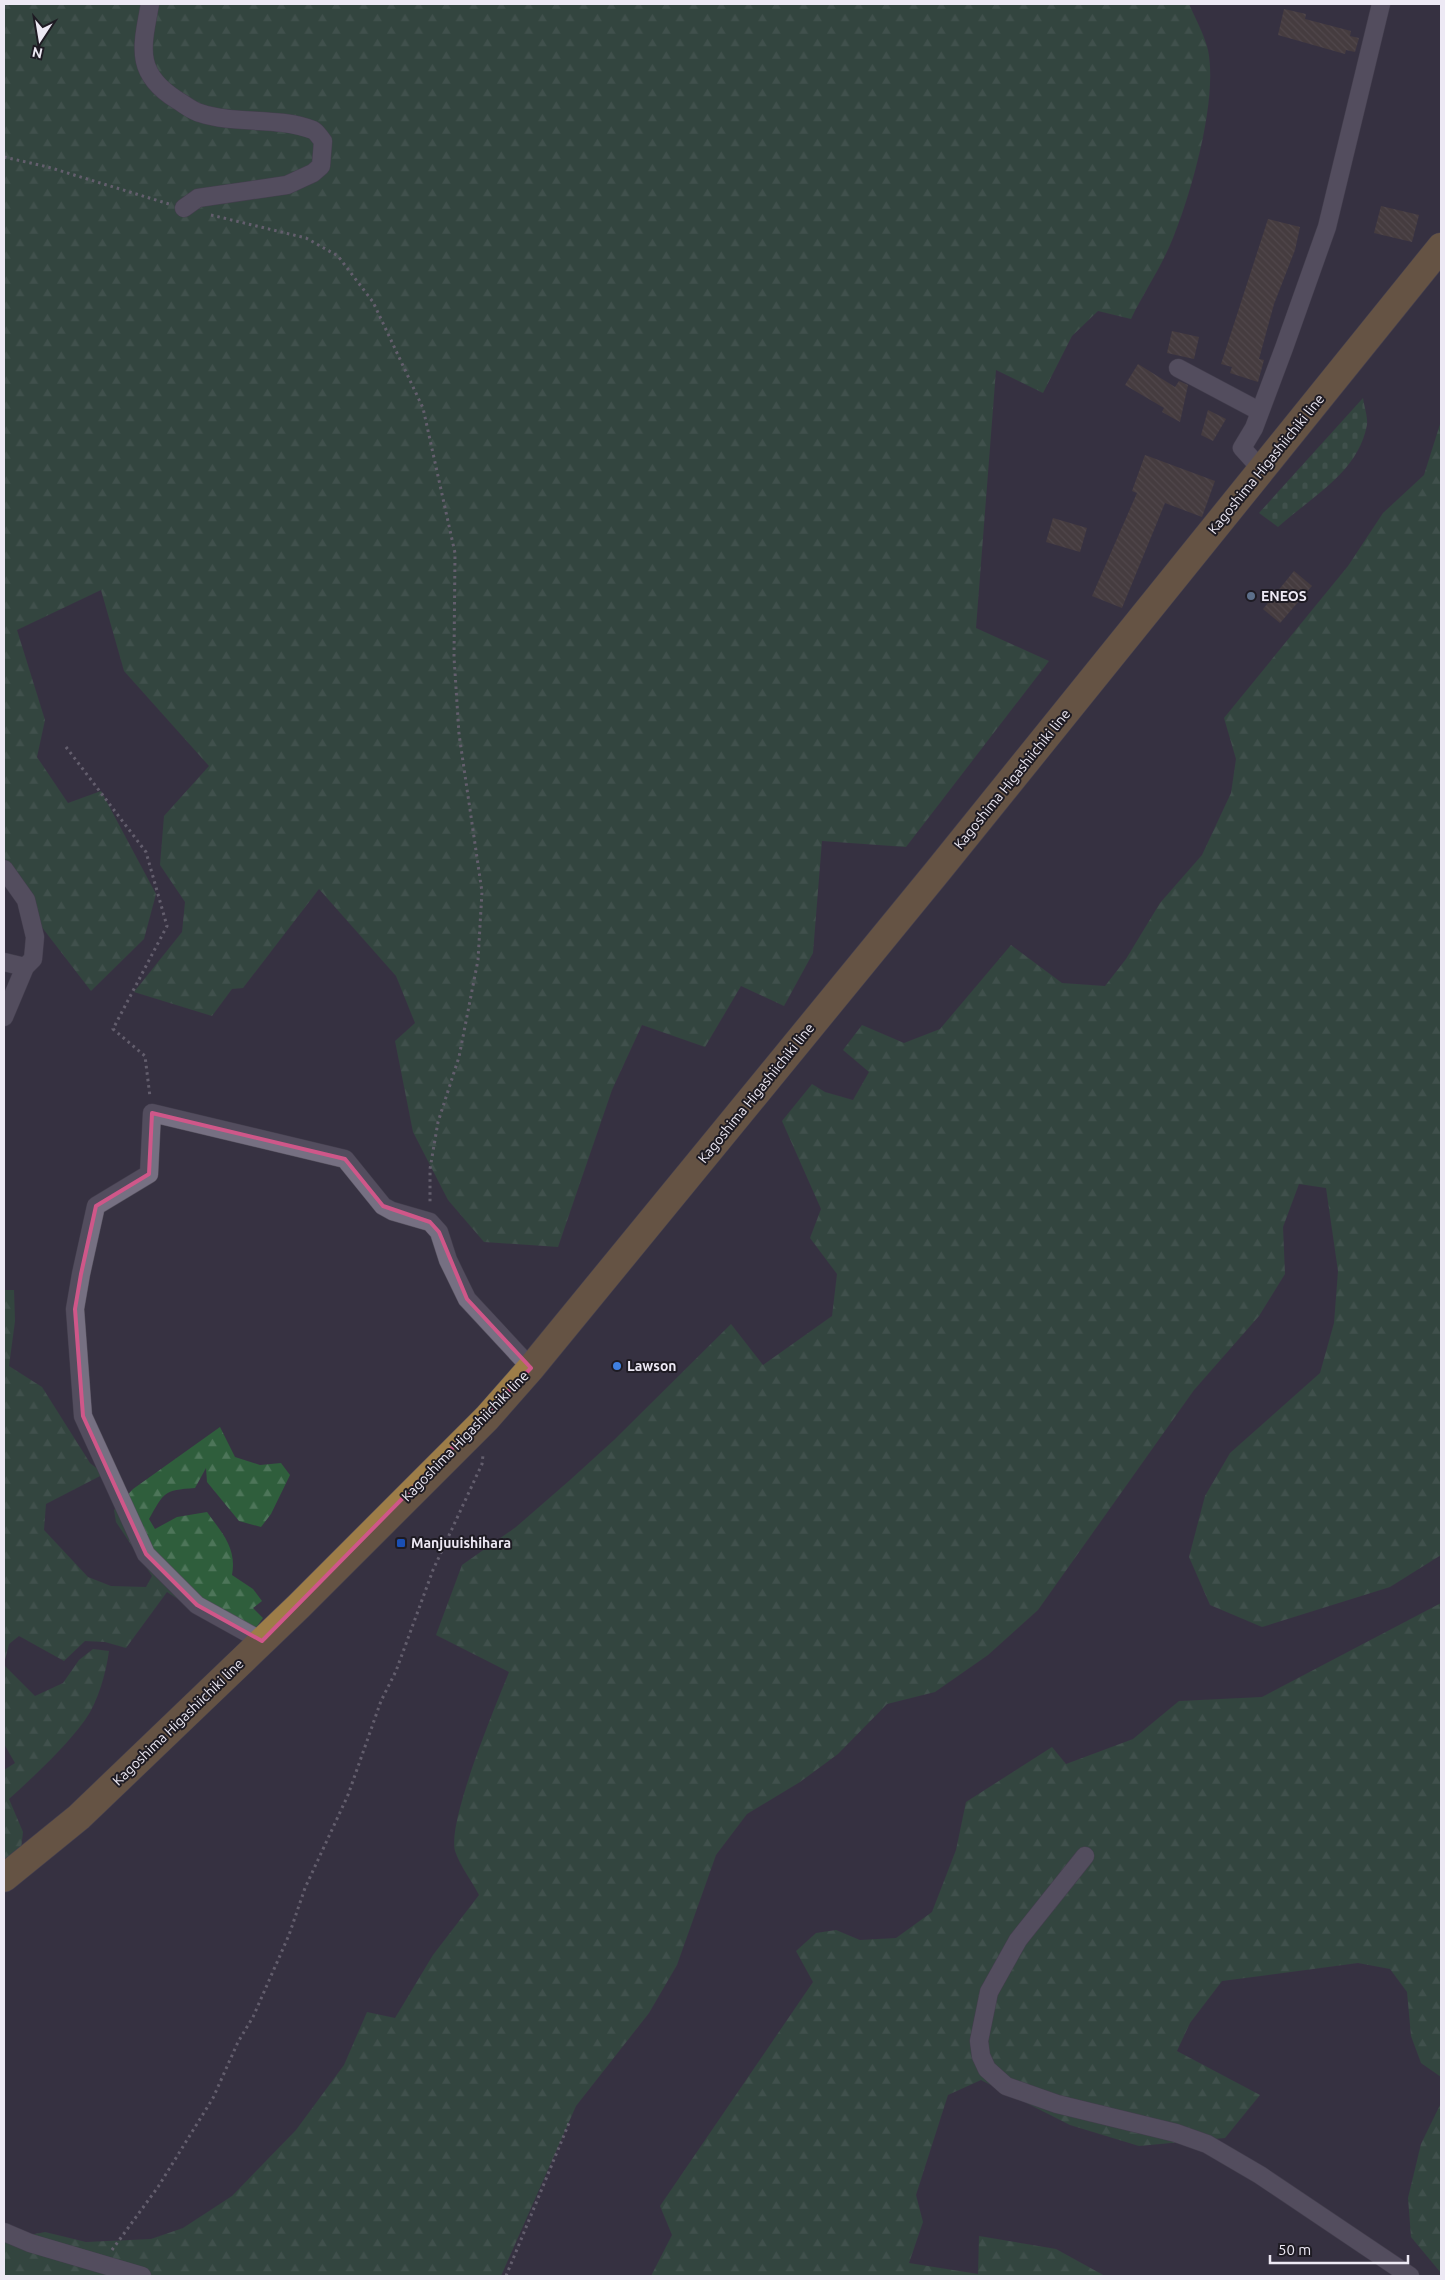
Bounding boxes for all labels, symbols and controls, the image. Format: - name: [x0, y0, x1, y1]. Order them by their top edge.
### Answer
- north arrow: [15, 15, 65, 65]
- text: N: [31, 44, 44, 62]
- street label: Kagoshima Higashiichiki line: [1205, 391, 1327, 537]
- place label: ENEOS: [1261, 588, 1307, 604]
- marker: ENEOS: [1245, 590, 1257, 602]
- street label: Kagoshima Higashiichiki line: [951, 706, 1073, 852]
- street label: Kagoshima Higashiichiki line: [695, 1020, 817, 1166]
- place label: Lawson: [627, 1358, 677, 1374]
- marker: Lawson: [611, 1360, 623, 1372]
- street label: Kagoshima Higashiichiki line: [398, 1367, 532, 1505]
- place label: Manjuuishihara: [411, 1535, 511, 1551]
- marker: Manjuuishihara: [395, 1537, 407, 1549]
- street label: Kagoshima Higashiichiki line: [109, 1655, 247, 1789]
- scale bar: [1270, 2232, 1408, 2264]
- text: 50 m: [1278, 2241, 1311, 2258]

